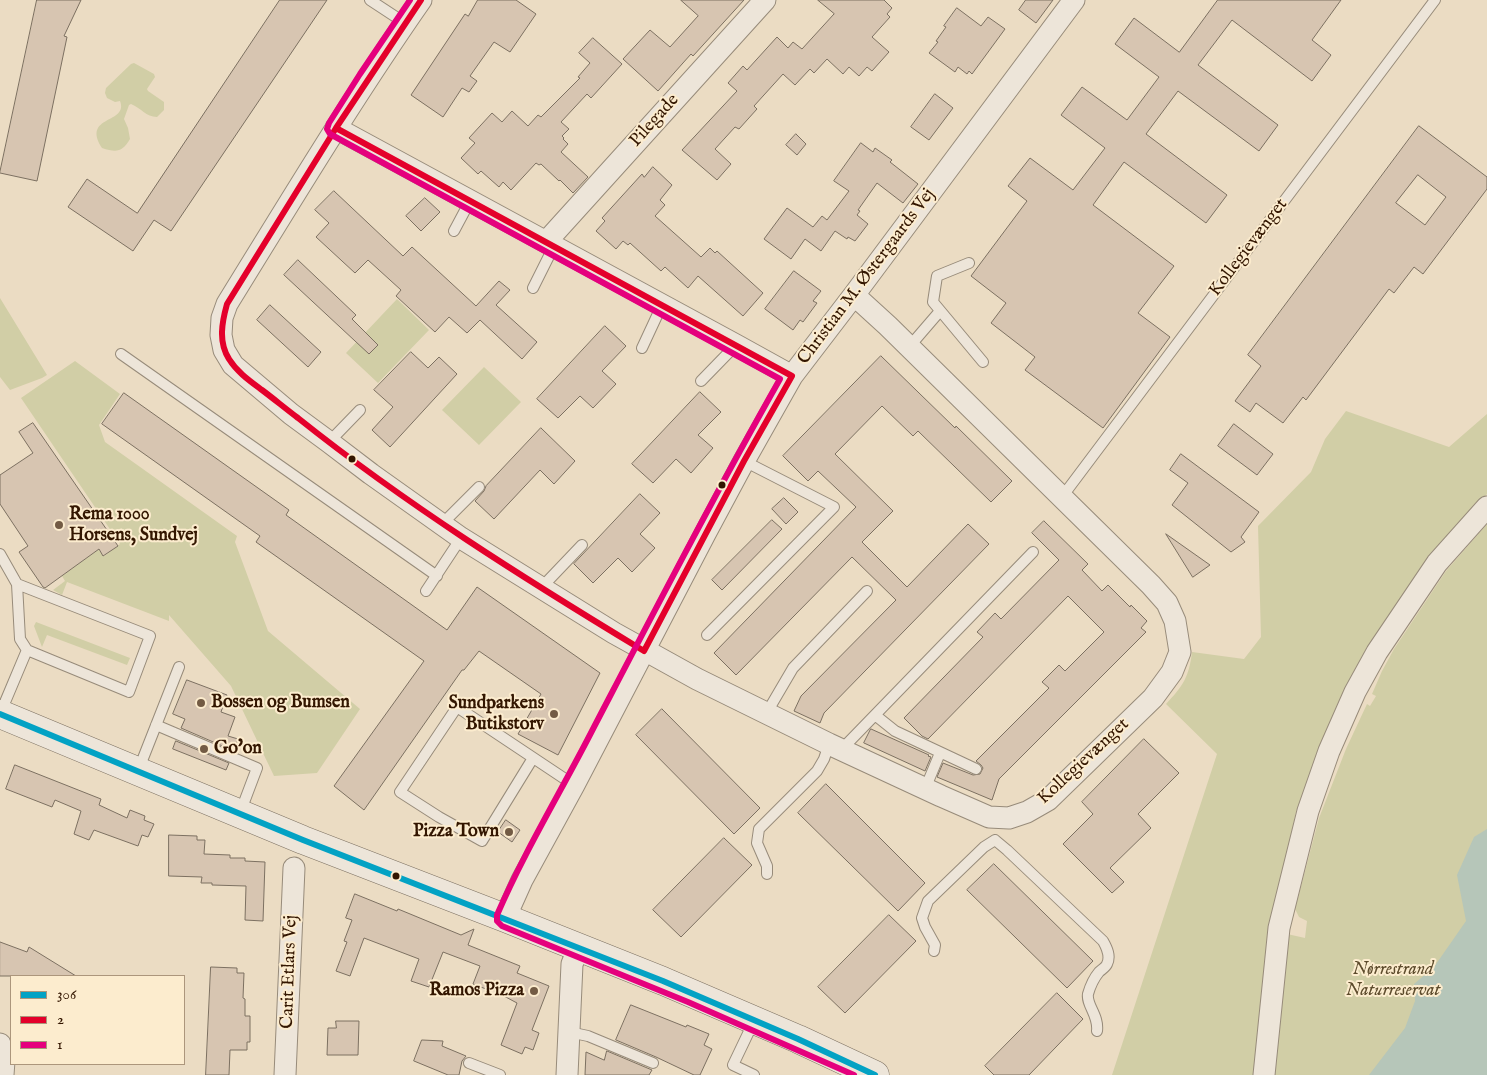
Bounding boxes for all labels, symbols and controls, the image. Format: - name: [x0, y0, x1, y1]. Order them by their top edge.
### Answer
- street label: Pilegade: [626, 90, 684, 152]
- street label: Christian M. Østergaards Vej: [794, 185, 940, 369]
- street label: Kollegievænget: [1205, 195, 1293, 301]
- unlabelled marker: [347, 454, 357, 464]
- unlabelled marker: [717, 480, 727, 490]
- place label: Rema 1000 Horsens, Sundvej: [69, 504, 198, 546]
- marker: Rema 1000 Horsens, Sundvej: [53, 519, 65, 531]
- place label: Bossen og Bumsen: [211, 692, 350, 714]
- place label: Sundparkens Butikstorv: [448, 693, 544, 736]
- marker: Bossen og Bumsen: [195, 697, 207, 709]
- marker: Sundparkens Butikstorv: [548, 708, 560, 720]
- street label: Kollegievænget: [1034, 714, 1134, 810]
- place label: Go'on: [214, 738, 262, 760]
- marker: Go'on: [198, 743, 210, 755]
- place label: Pizza Town: [413, 821, 499, 843]
- marker: Pizza Town: [503, 826, 515, 838]
- unlabelled marker: [391, 871, 401, 881]
- street label: Carit Etlars Vej: [277, 915, 303, 1029]
- park label: Nørrestrand Naturreservat: [1346, 959, 1440, 1002]
- legend: [10, 975, 185, 1065]
- place label: Ramos Pizza: [429, 980, 524, 1002]
- text: 306: [57, 985, 76, 1004]
- marker: Ramos Pizza: [528, 985, 540, 997]
- text: 2: [57, 1010, 64, 1029]
- text: 1: [57, 1035, 63, 1054]

